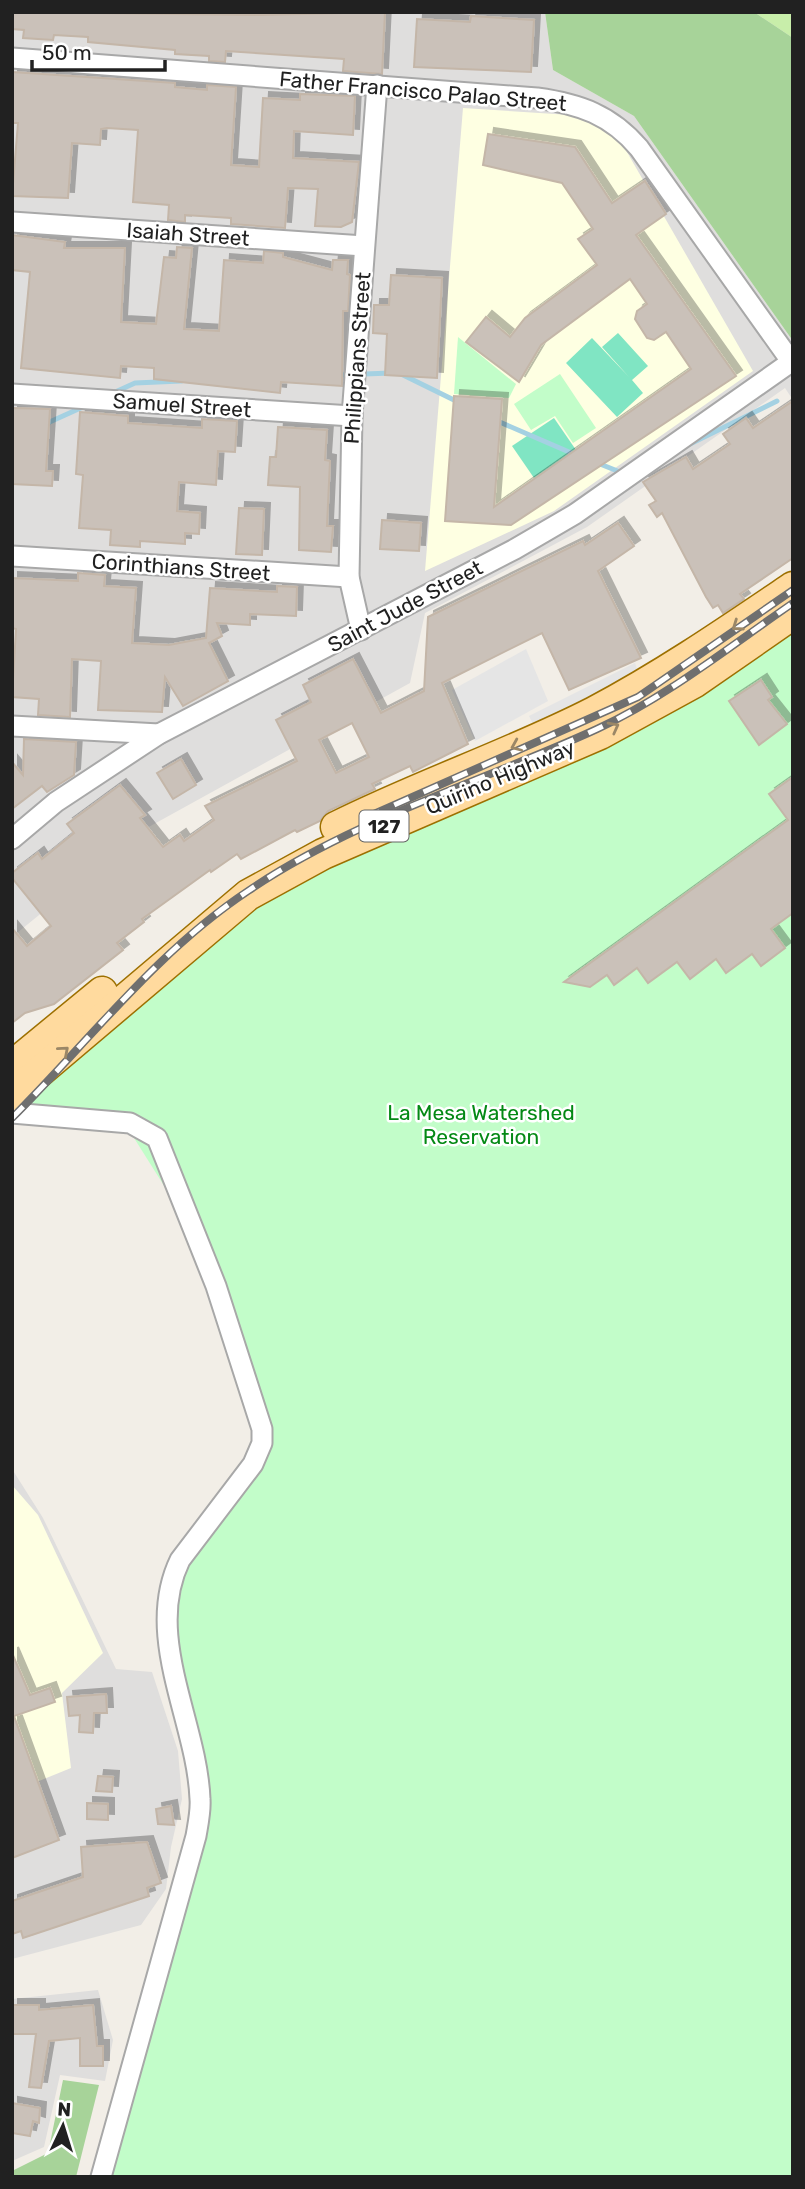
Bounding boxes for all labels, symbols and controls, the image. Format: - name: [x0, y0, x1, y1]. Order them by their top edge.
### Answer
- scale bar: [32, 28, 164, 72]
- text: 50 m: [42, 40, 92, 65]
- street label: Father Francisco Palao Street: [278, 66, 568, 116]
- street label: Isaiah Street: [126, 217, 250, 251]
- street label: Philippians Street: [339, 271, 375, 445]
- street label: Samuel Street: [112, 388, 252, 422]
- street label: Corinthians Street: [91, 548, 271, 586]
- street label: Saint Jude Street: [323, 555, 487, 657]
- one-way arrow: [731, 618, 744, 631]
- one-way arrow: [607, 722, 619, 735]
- street label: Quirino Highway: [422, 734, 579, 820]
- one-way arrow: [510, 737, 522, 751]
- road number: 127: [360, 810, 408, 842]
- one-way arrow: [56, 1047, 69, 1059]
- park label: La Mesa Watershed Reservation: [387, 1100, 575, 1149]
- north arrow: [28, 2091, 98, 2161]
- text: N: [57, 2098, 72, 2121]

